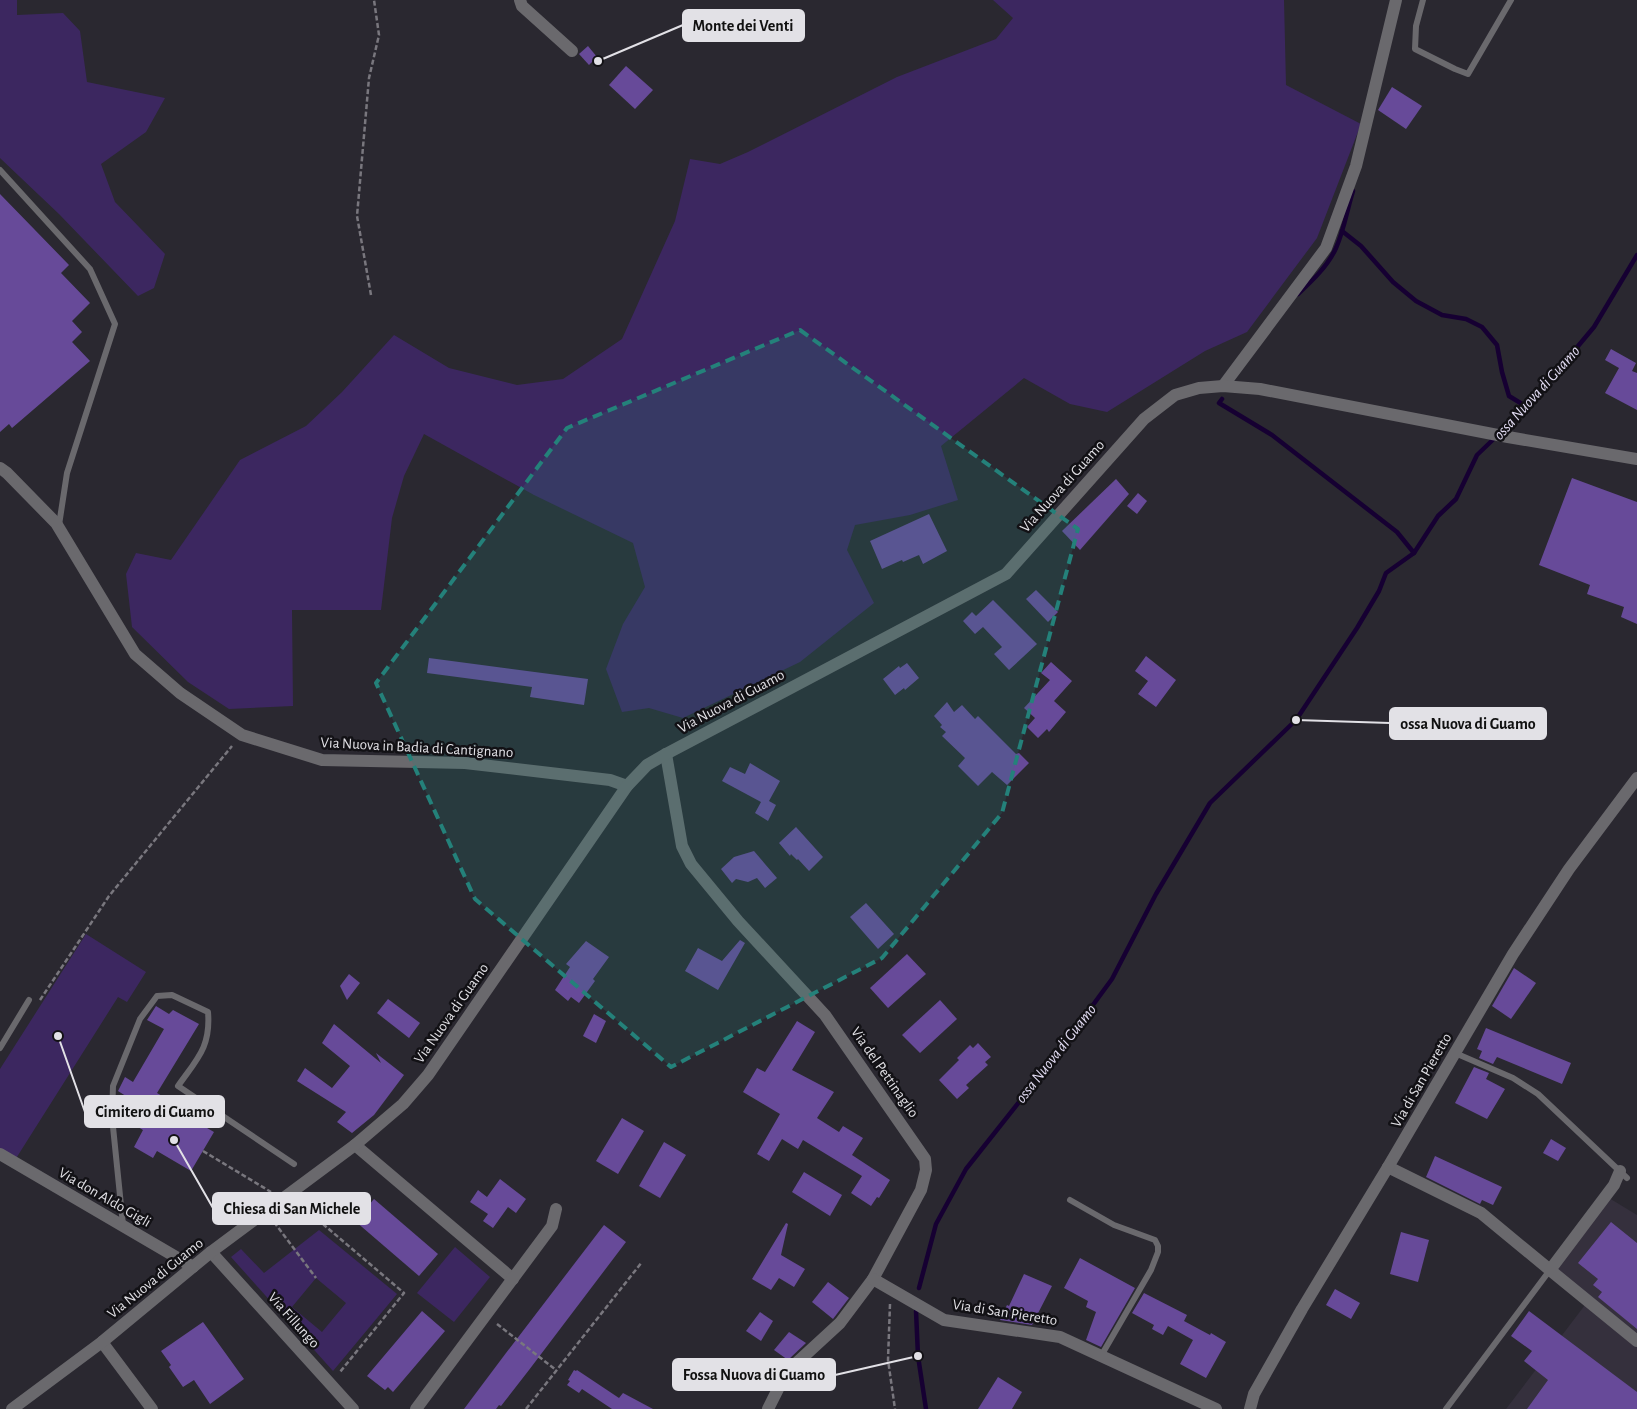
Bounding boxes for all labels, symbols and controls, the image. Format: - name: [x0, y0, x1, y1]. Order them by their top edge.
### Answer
- callout: Monte dei Venti: [683, 10, 804, 41]
- text: Monte dei Venti: [693, 18, 793, 34]
- water label: ossa Nuova di Guamo: [1491, 342, 1583, 443]
- street label: Via Nuova di Guamo: [1017, 437, 1108, 535]
- street label: Via Nuova di Guamo: [676, 667, 787, 736]
- callout: ossa Nuova di Guamo: [1390, 708, 1546, 739]
- text: ossa Nuova di Guamo: [1400, 716, 1536, 732]
- street label: Via Nuova in Badia di Cantignano: [320, 735, 514, 760]
- street label: Via Nuova di Guamo: [411, 961, 491, 1066]
- water label: ossa Nuova di Guamo: [1012, 1001, 1099, 1106]
- street label: Via del Pettinaglio: [848, 1024, 921, 1120]
- street label: Via di San Pieretto: [1388, 1031, 1454, 1130]
- callout: Cimitero di Guamo: [85, 1096, 224, 1127]
- text: Cimitero di Guamo: [95, 1104, 215, 1120]
- street label: Via don Aldo Gigli: [56, 1165, 154, 1230]
- callout: Chiesa di San Michele: [213, 1193, 370, 1224]
- text: Chiesa di San Michele: [224, 1201, 361, 1217]
- street label: Via Nuova di Guamo: [105, 1235, 206, 1321]
- street label: Via Fillungo: [265, 1290, 322, 1351]
- street label: Via di San Pieretto: [951, 1297, 1058, 1328]
- callout: Fossa Nuova di Guamo: [673, 1359, 835, 1390]
- text: Fossa Nuova di Guamo: [683, 1367, 825, 1383]

